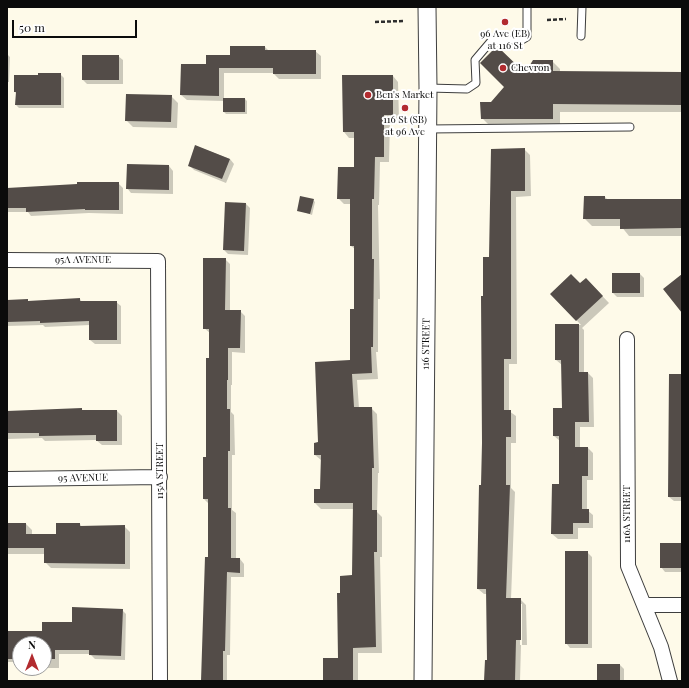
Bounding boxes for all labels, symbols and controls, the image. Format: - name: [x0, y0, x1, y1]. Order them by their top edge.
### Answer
- scale bar: [14, 12, 139, 38]
- marker: 96 Ave (EB) at 116 St: [500, 17, 510, 27]
- text: 50 m: [19, 19, 45, 35]
- place label: 96 Ave (EB) at 116 St: [480, 28, 530, 52]
- place label: Chevron: [511, 62, 549, 74]
- marker: Chevron: [498, 63, 508, 73]
- place label: Ben's Market: [376, 89, 434, 101]
- marker: Ben's Market: [363, 90, 373, 100]
- marker: 116 St (SB) at 96 Ave: [400, 103, 410, 113]
- place label: 116 St (SB) at 96 Ave: [383, 114, 427, 138]
- street label: 95A AVENUE: [55, 254, 111, 266]
- street label: 116 STREET: [420, 318, 432, 370]
- street label: 115A STREET: [154, 443, 166, 499]
- street label: 95 AVENUE: [58, 472, 108, 484]
- street label: 116A STREET: [621, 485, 633, 543]
- north arrow: [12, 636, 52, 676]
- text: N: [28, 637, 36, 652]

